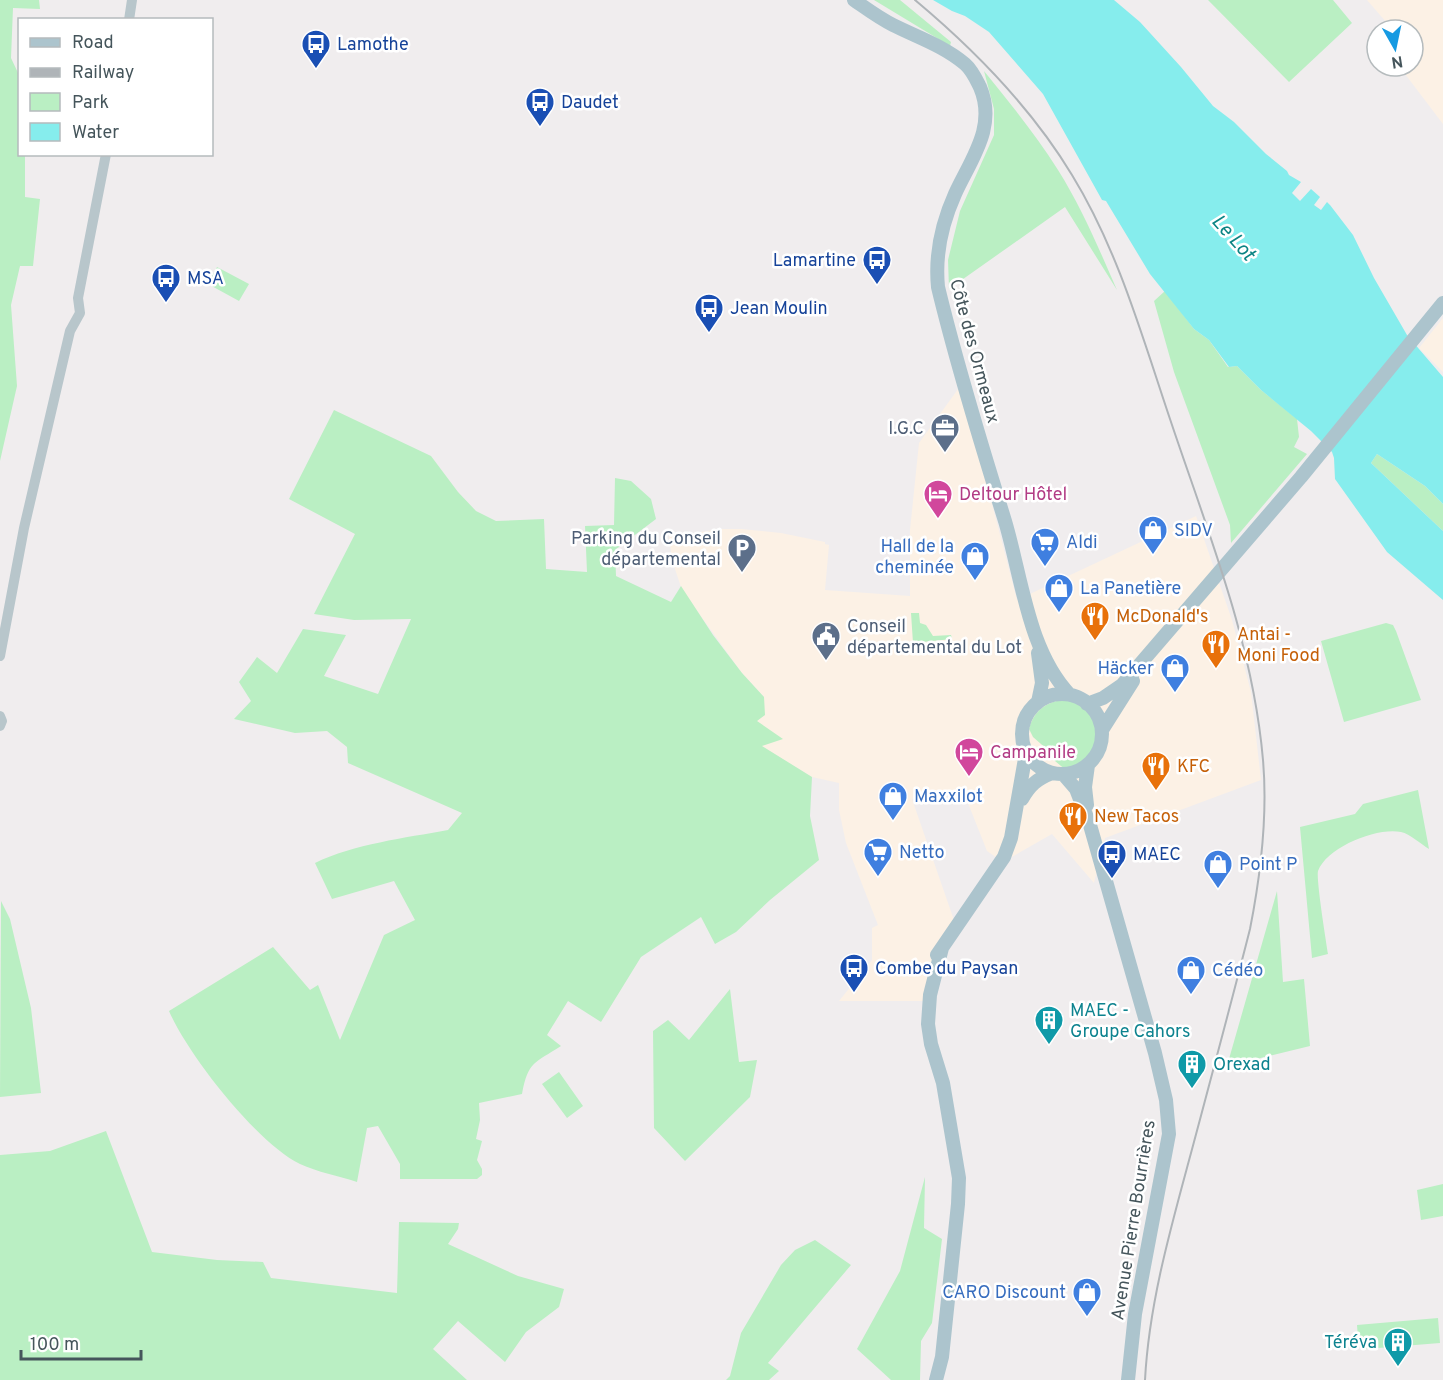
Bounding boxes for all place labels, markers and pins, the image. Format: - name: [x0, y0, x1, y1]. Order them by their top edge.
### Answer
- bus stop icon: Lamothe: [300, 28, 332, 70]
- place label: Lamothe: [337, 34, 409, 57]
- bus stop icon: Daudet: [524, 86, 556, 128]
- place label: Daudet: [561, 92, 619, 115]
- bus stop icon: Lamartine: [861, 244, 893, 286]
- place label: Lamartine: [773, 250, 856, 273]
- bus stop icon: MSA: [150, 262, 182, 304]
- place label: MSA: [187, 268, 224, 291]
- bus stop icon: Jean Moulin: [693, 292, 725, 334]
- place label: Jean Moulin: [730, 298, 828, 321]
- office icon: I.G.C: [929, 412, 961, 454]
- place label: I.G.C: [888, 418, 924, 441]
- hotel icon: Deltour Hôtel: [922, 478, 954, 520]
- place label: Deltour Hôtel: [959, 484, 1067, 507]
- shop icon: SIDV: [1137, 514, 1169, 556]
- place label: SIDV: [1174, 520, 1213, 543]
- supermarket icon: Aldi: [1029, 526, 1061, 568]
- place label: Parking du Conseil départemental: [571, 528, 721, 572]
- parking icon: Parking du Conseil départemental: [726, 532, 758, 574]
- place label: Aldi: [1066, 532, 1098, 555]
- place label: Hall de la cheminée: [875, 536, 954, 580]
- shop icon: Hall de la cheminée: [959, 540, 991, 582]
- shop icon: La Panetière: [1043, 572, 1075, 614]
- place label: La Panetière: [1080, 578, 1181, 601]
- restaurant icon: McDonald's: [1079, 600, 1111, 642]
- place label: McDonald's: [1116, 606, 1208, 629]
- place label: Conseil départemental du Lot: [847, 616, 1022, 660]
- public building icon: Conseil départemental du Lot: [810, 620, 842, 662]
- place label: Antai - Moni Food: [1237, 624, 1320, 668]
- restaurant icon: Antai - Moni Food: [1200, 628, 1232, 670]
- shop icon: Häcker: [1159, 652, 1191, 694]
- place label: Häcker: [1098, 658, 1154, 681]
- hotel icon: Campanile: [953, 736, 985, 778]
- place label: Campanile: [990, 742, 1076, 765]
- restaurant icon: KFC: [1140, 750, 1172, 792]
- place label: KFC: [1177, 756, 1210, 779]
- shop icon: Maxxilot: [877, 780, 909, 822]
- place label: Maxxilot: [914, 786, 983, 809]
- restaurant icon: New Tacos: [1057, 800, 1089, 842]
- place label: New Tacos: [1094, 806, 1179, 829]
- supermarket icon: Netto: [862, 836, 894, 878]
- bus stop icon: MAEC: [1096, 838, 1128, 880]
- place label: Netto: [899, 842, 945, 865]
- place label: MAEC: [1133, 844, 1181, 867]
- shop icon: Point P: [1202, 848, 1234, 890]
- place label: Point P: [1239, 854, 1297, 877]
- bus stop icon: Combe du Paysan: [838, 952, 870, 994]
- shop icon: Cédéo: [1175, 954, 1207, 996]
- place label: Combe du Paysan: [875, 958, 1018, 981]
- place label: Cédéo: [1212, 960, 1263, 983]
- place label: MAEC - Groupe Cahors: [1070, 1000, 1190, 1044]
- building icon: MAEC - Groupe Cahors: [1033, 1004, 1065, 1046]
- building icon: Orexad: [1176, 1048, 1208, 1090]
- place label: Orexad: [1213, 1054, 1271, 1077]
- shop icon: CARO Discount: [1071, 1276, 1103, 1318]
- place label: CARO Discount: [942, 1282, 1066, 1305]
- building icon: Téréva: [1382, 1326, 1414, 1368]
- place label: Téréva: [1324, 1332, 1377, 1355]

